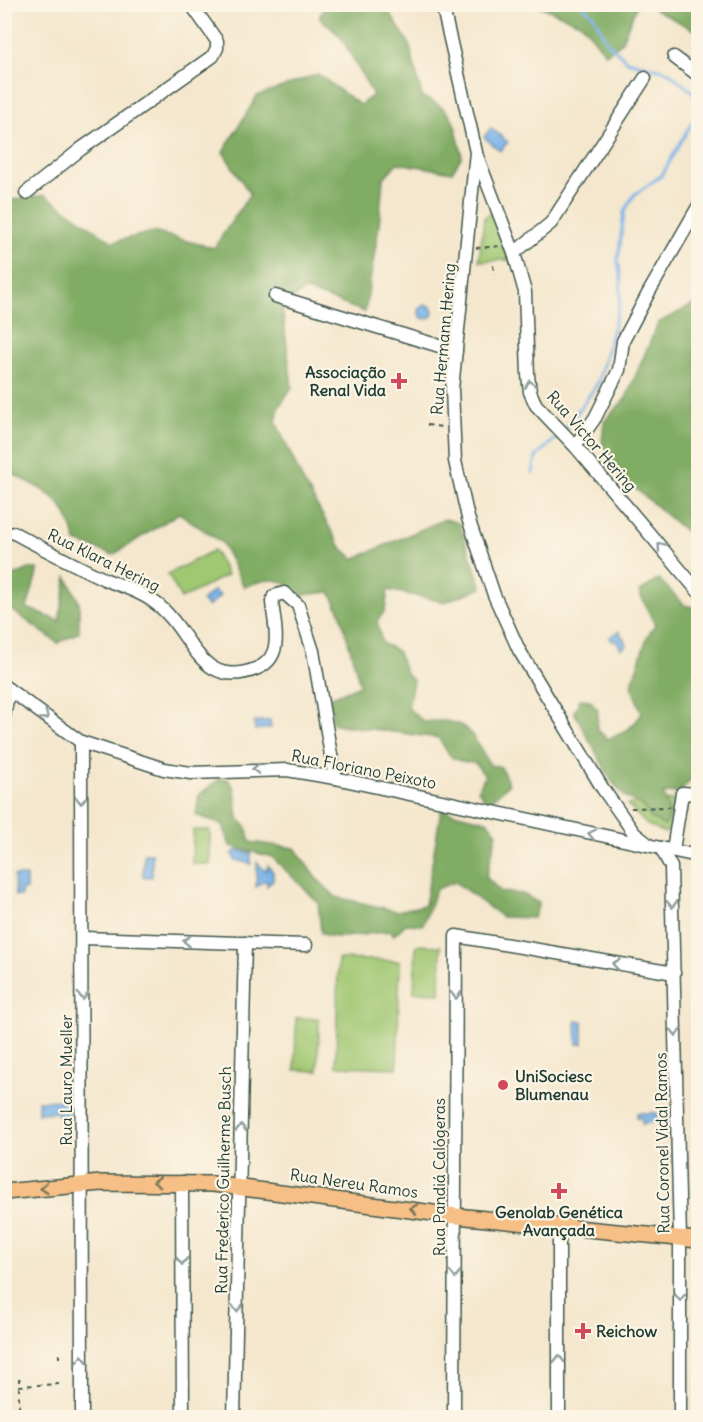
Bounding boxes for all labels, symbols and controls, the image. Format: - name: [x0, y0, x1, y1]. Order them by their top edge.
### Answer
- street label: Rua Hermann Hering: [426, 262, 460, 416]
- place label: Associação Renal Vida: [305, 362, 386, 400]
- marker: Associação Renal Vida: [390, 372, 408, 390]
- one-way arrow: [524, 379, 536, 388]
- street label: Rua Victor Hering: [543, 386, 641, 496]
- street label: Rua Klara Hering: [45, 524, 163, 596]
- one-way arrow: [657, 542, 668, 553]
- one-way arrow: [38, 709, 49, 720]
- street label: Rua Floriano Peixoto: [290, 745, 438, 793]
- one-way arrow: [252, 763, 261, 776]
- one-way arrow: [75, 796, 88, 805]
- one-way arrow: [587, 828, 597, 841]
- one-way arrow: [666, 899, 678, 908]
- one-way arrow: [182, 935, 191, 948]
- one-way arrow: [612, 958, 621, 970]
- one-way arrow: [450, 990, 462, 999]
- one-way arrow: [77, 992, 89, 1001]
- street label: Rua Lauro Mueller: [56, 1014, 76, 1146]
- one-way arrow: [669, 1027, 682, 1036]
- street label: Rua Coronel Vidal Ramos: [650, 1052, 674, 1234]
- street label: Rua Frederico Guilherme Busch: [211, 1066, 235, 1294]
- place label: UniSociesc Blumenau: [515, 1066, 592, 1104]
- marker: UniSociesc Blumenau: [496, 1078, 510, 1092]
- street label: Rua Pandiá Calógeras: [429, 1098, 449, 1256]
- one-way arrow: [235, 1123, 247, 1132]
- street label: Rua Nereu Ramos: [289, 1164, 419, 1202]
- one-way arrow: [153, 1176, 162, 1188]
- one-way arrow: [39, 1181, 48, 1194]
- marker: Genolab Genética Avançada: [550, 1182, 568, 1200]
- place label: Genolab Genética Avançada: [495, 1202, 623, 1241]
- one-way arrow: [409, 1204, 418, 1216]
- one-way arrow: [176, 1257, 188, 1266]
- one-way arrow: [449, 1270, 462, 1279]
- one-way arrow: [674, 1293, 686, 1302]
- one-way arrow: [230, 1303, 243, 1312]
- place label: Reichow: [596, 1321, 657, 1341]
- marker: Reichow: [574, 1322, 592, 1340]
- one-way arrow: [76, 1355, 88, 1364]
- one-way arrow: [553, 1355, 565, 1364]

